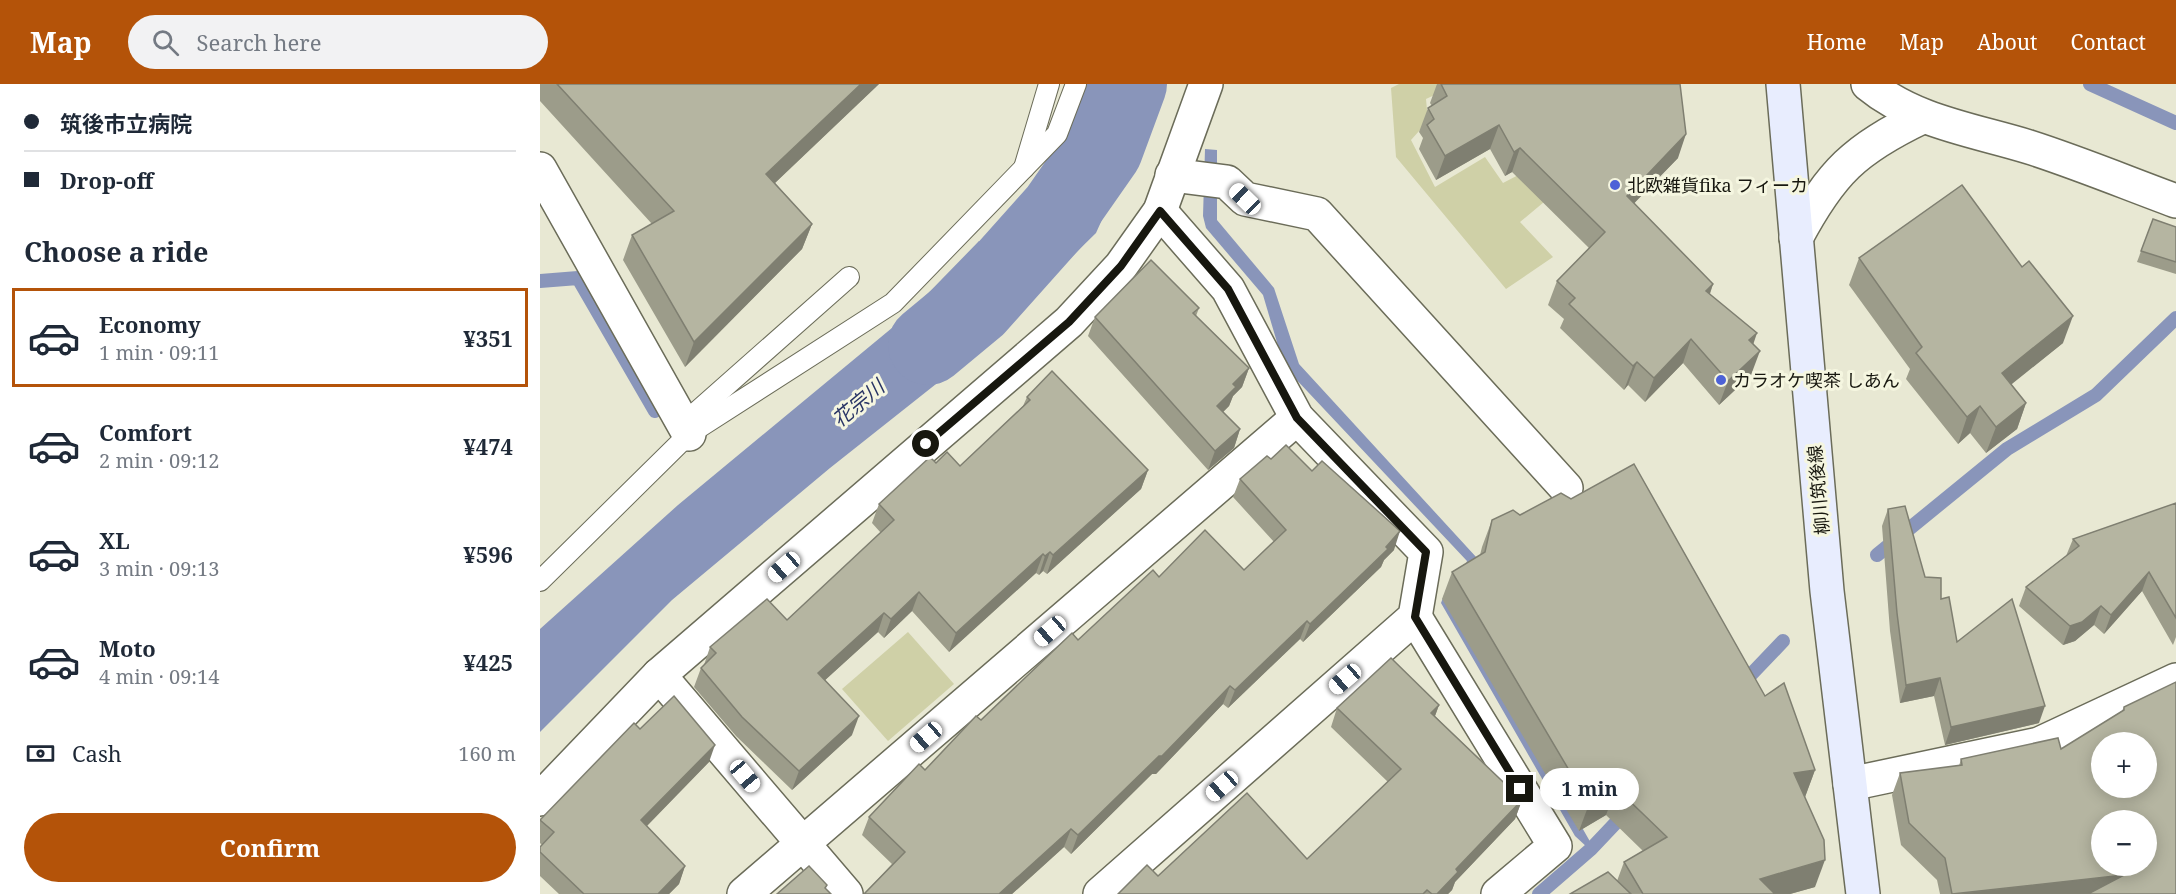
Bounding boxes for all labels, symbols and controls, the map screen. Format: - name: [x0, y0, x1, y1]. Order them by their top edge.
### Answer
- search box: [128, 15, 548, 69]
- text: Map: [30, 23, 92, 61]
- icon: search: [149, 26, 182, 59]
- text: Search here: [197, 27, 321, 57]
- text: Home: [1807, 28, 1867, 56]
- text: Map: [1900, 28, 1944, 56]
- text: About: [1977, 28, 2038, 56]
- text: Contact: [2071, 28, 2146, 56]
- text: 筑後市立病院: [60, 108, 192, 138]
- text: Drop-off: [60, 165, 153, 195]
- place label: 北欧雑貨fika フィーカ: [1627, 173, 1808, 197]
- marker: 北欧雑貨fika フィーカ: [1608, 178, 1622, 192]
- car: [1226, 180, 1264, 218]
- text: Choose a ride: [24, 233, 209, 270]
- text: Economy: [99, 309, 201, 339]
- icon: car: [27, 311, 81, 365]
- text: ¥351: [463, 323, 513, 353]
- text: 1 min · 09:11: [99, 339, 219, 366]
- place label: カラオケ喫茶 しあん: [1733, 368, 1900, 392]
- water label: 花宗川: [826, 372, 891, 433]
- marker: カラオケ喫茶 しあん: [1714, 373, 1728, 387]
- text: Comfort: [99, 417, 192, 447]
- icon: car: [27, 419, 81, 473]
- route start: [912, 430, 939, 457]
- text: ¥474: [463, 431, 513, 461]
- street label: 柳川筑後線: [1802, 444, 1834, 536]
- text: 2 min · 09:12: [99, 447, 219, 474]
- text: XL: [99, 525, 130, 555]
- icon: car: [27, 527, 81, 581]
- text: ¥596: [463, 539, 513, 569]
- car: [765, 548, 803, 586]
- text: 3 min · 09:13: [99, 555, 219, 582]
- car: [1031, 612, 1069, 650]
- text: Moto: [99, 633, 156, 663]
- icon: car: [27, 635, 81, 689]
- text: ¥425: [463, 647, 513, 677]
- car: [1326, 660, 1364, 698]
- text: 4 min · 09:14: [99, 663, 219, 690]
- car: [907, 718, 945, 756]
- map controls: [2091, 732, 2157, 876]
- button: +: [2091, 732, 2157, 798]
- icon: cash: [24, 737, 57, 770]
- text: Cash: [72, 738, 122, 768]
- text: 160 m: [458, 740, 516, 767]
- car: [727, 756, 763, 796]
- car: [1203, 767, 1241, 805]
- callout: 1 min: [1541, 768, 1640, 810]
- route end: [1506, 775, 1533, 802]
- text: 1 min: [1561, 775, 1618, 802]
- button: −: [2091, 810, 2157, 876]
- button: Confirm: [24, 813, 516, 882]

